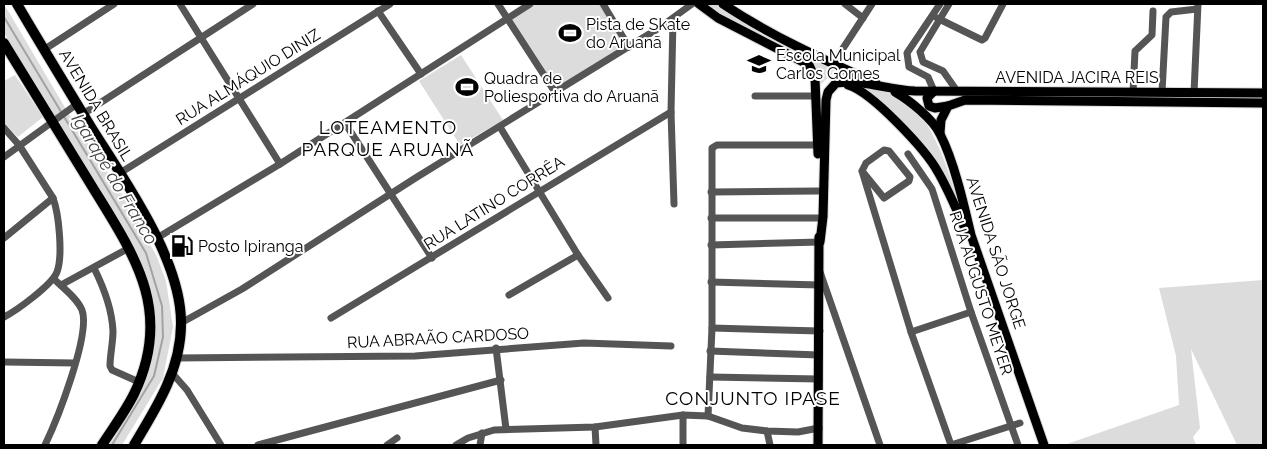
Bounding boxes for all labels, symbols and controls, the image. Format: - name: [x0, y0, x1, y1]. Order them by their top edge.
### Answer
- place label: Pista de Skate do Aruanã: [586, 15, 690, 52]
- sports icon: Pista de Skate do Aruanã: [557, 20, 583, 46]
- street label: RUA ALMÁQUIO DINIZ: [172, 24, 324, 129]
- street label: AVENIDA BRASIL: [55, 46, 137, 165]
- place label: Escola Municipal Carlos Gomes: [776, 46, 901, 83]
- school or university icon: Escola Municipal Carlos Gomes: [746, 51, 772, 77]
- street label: AVENIDA JACIRA REIS: [995, 68, 1159, 87]
- place label: Quadra de Poliesportiva do Aruanã: [484, 69, 659, 106]
- sports icon: Quadra de Poliesportiva do Aruanã: [454, 74, 480, 100]
- water label: Igarapé do Franco: [68, 110, 162, 248]
- district label: LOTEAMENTO PARQUE ARUANÃ: [302, 116, 474, 160]
- street label: RUA LATINO CORRÊA: [420, 151, 568, 254]
- street label: AVENIDA SÃO JORGE: [962, 174, 1031, 332]
- street label: RUA AUGUSTO MEYER: [945, 209, 1017, 377]
- fuel station icon: Posto Ipiranga: [169, 233, 195, 259]
- place label: Posto Ipiranga: [198, 237, 303, 256]
- street label: RUA ABRAÃO CARDOSO: [346, 323, 530, 352]
- district label: CONJUNTO IPASE: [665, 387, 841, 409]

